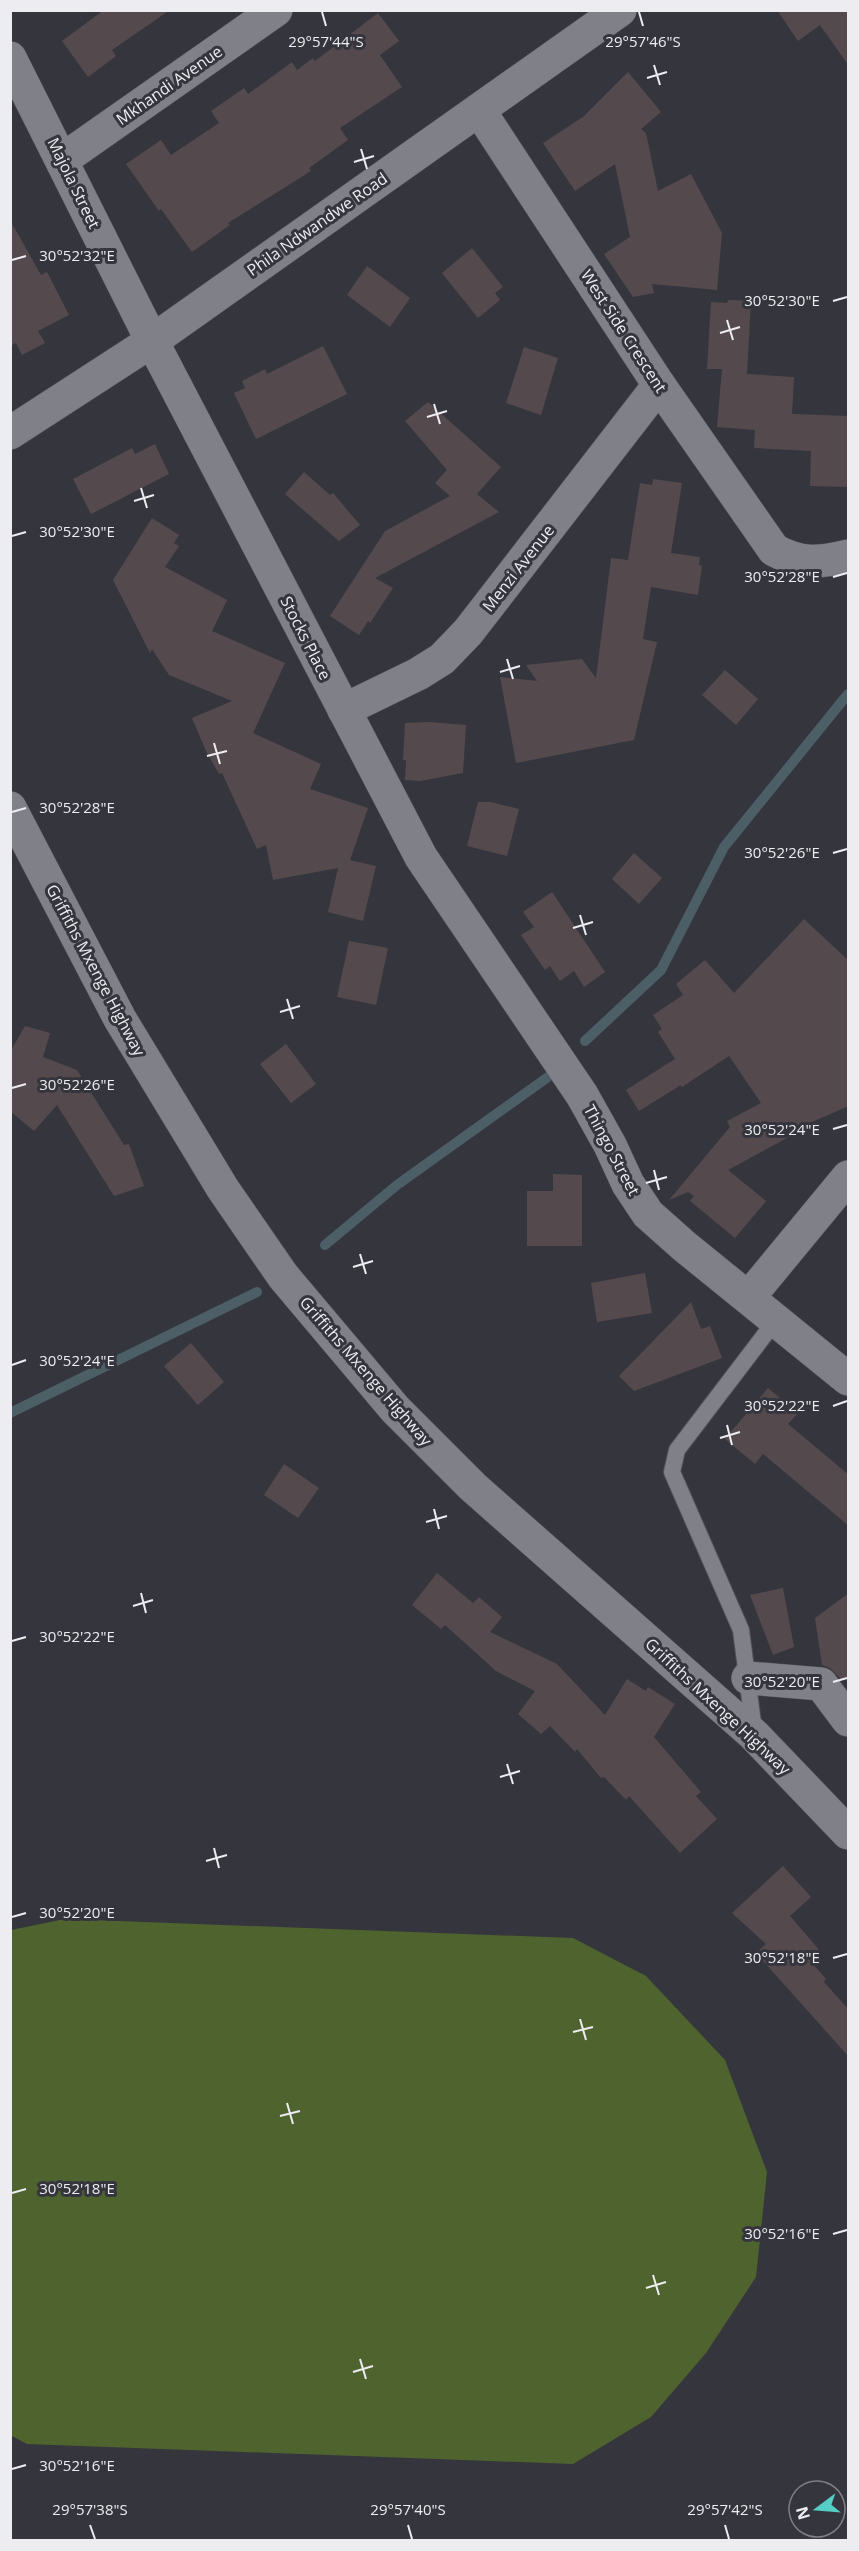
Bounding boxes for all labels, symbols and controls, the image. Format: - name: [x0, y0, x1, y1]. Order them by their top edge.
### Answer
- text: 29°57'44"S: [288, 31, 364, 51]
- text: 29°57'46"S: [605, 31, 681, 51]
- street label: Mkhandi Avenue: [111, 40, 227, 130]
- street label: Majola Street: [42, 134, 106, 232]
- street label: Phila Ndwandwe Road: [242, 167, 392, 281]
- text: 30°52'32"E: [39, 245, 115, 265]
- street label: West Side Crescent: [576, 265, 672, 397]
- text: 30°52'30"E: [744, 290, 820, 310]
- street label: Menzi Avenue: [477, 520, 559, 616]
- text: 30°52'30"E: [39, 521, 115, 541]
- text: 30°52'28"E: [744, 566, 820, 586]
- street label: Stocks Place: [276, 592, 337, 684]
- text: 30°52'28"E: [39, 797, 115, 817]
- text: 30°52'26"E: [744, 842, 820, 862]
- street label: Griffiths Mxenge Highway: [41, 880, 151, 1060]
- text: 30°52'26"E: [39, 1074, 115, 1094]
- street label: Thingo Street: [579, 1101, 645, 1199]
- text: 30°52'24"E: [744, 1119, 820, 1139]
- street label: Griffiths Mxenge Highway: [295, 1292, 438, 1451]
- text: 30°52'24"E: [39, 1350, 115, 1370]
- text: 30°52'22"E: [744, 1395, 820, 1415]
- text: 30°52'22"E: [39, 1626, 115, 1646]
- street label: Griffiths Mxenge Highway: [641, 1633, 796, 1780]
- text: 30°52'20"E: [744, 1671, 820, 1691]
- text: 30°52'20"E: [39, 1902, 115, 1922]
- text: 30°52'18"E: [744, 1947, 820, 1967]
- text: 30°52'18"E: [39, 2178, 115, 2198]
- text: 30°52'16"E: [744, 2223, 820, 2243]
- text: 30°52'16"E: [39, 2455, 115, 2475]
- north arrow: [787, 2479, 847, 2539]
- text: 29°57'38"S: [52, 2499, 128, 2519]
- text: 29°57'40"S: [370, 2499, 446, 2519]
- text: 29°57'42"S: [687, 2499, 763, 2519]
- text: N: [790, 2504, 815, 2522]

